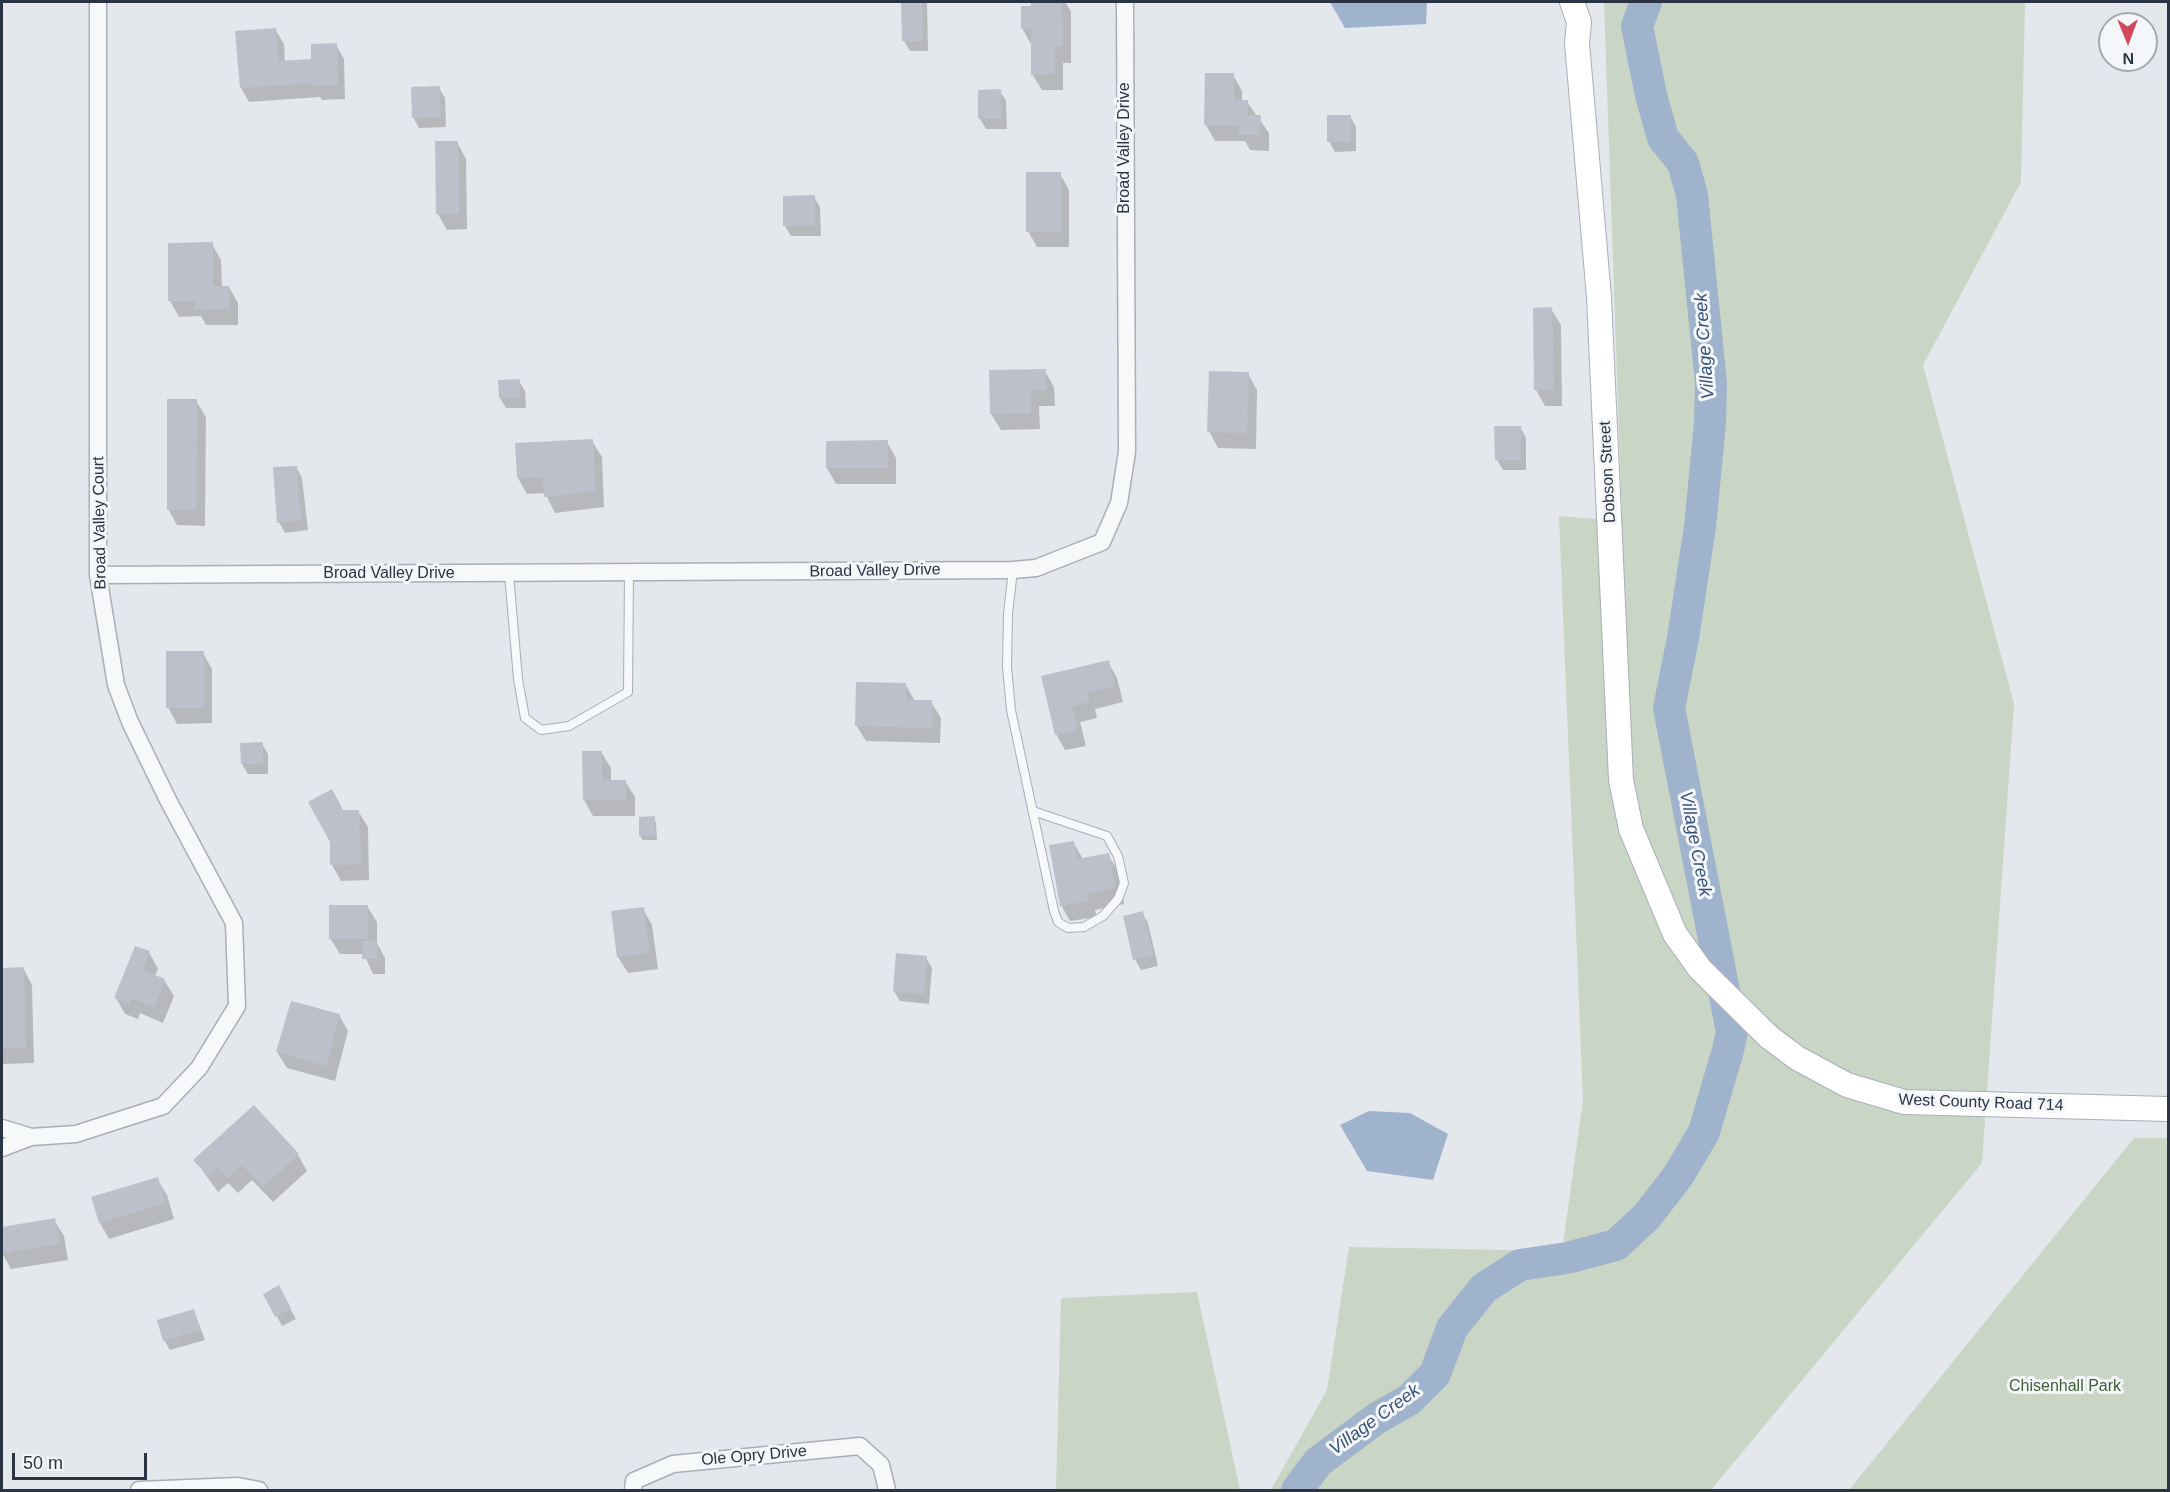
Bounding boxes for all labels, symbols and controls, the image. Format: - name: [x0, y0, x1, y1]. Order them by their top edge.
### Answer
- north arrow: [2098, 12, 2158, 72]
- text: N: [2122, 50, 2134, 67]
- street label: Broad Valley Drive: [1115, 82, 1135, 214]
- water label: Village Creek: [1691, 292, 1719, 400]
- street label: Dobson Street: [1596, 420, 1620, 524]
- street label: Broad Valley Court: [89, 456, 111, 590]
- street label: Broad Valley Drive: [809, 560, 941, 582]
- street label: Broad Valley Drive: [323, 564, 455, 584]
- water label: Village Creek: [1674, 790, 1716, 898]
- street label: West County Road 714: [1898, 1091, 2064, 1115]
- park label: Chisenhall Park: [2009, 1377, 2121, 1397]
- water label: Village Creek: [1325, 1380, 1425, 1460]
- scale bar: [15, 1441, 150, 1479]
- street label: Ole Opry Drive: [700, 1442, 808, 1470]
- text: 50 m: [23, 1453, 63, 1473]

